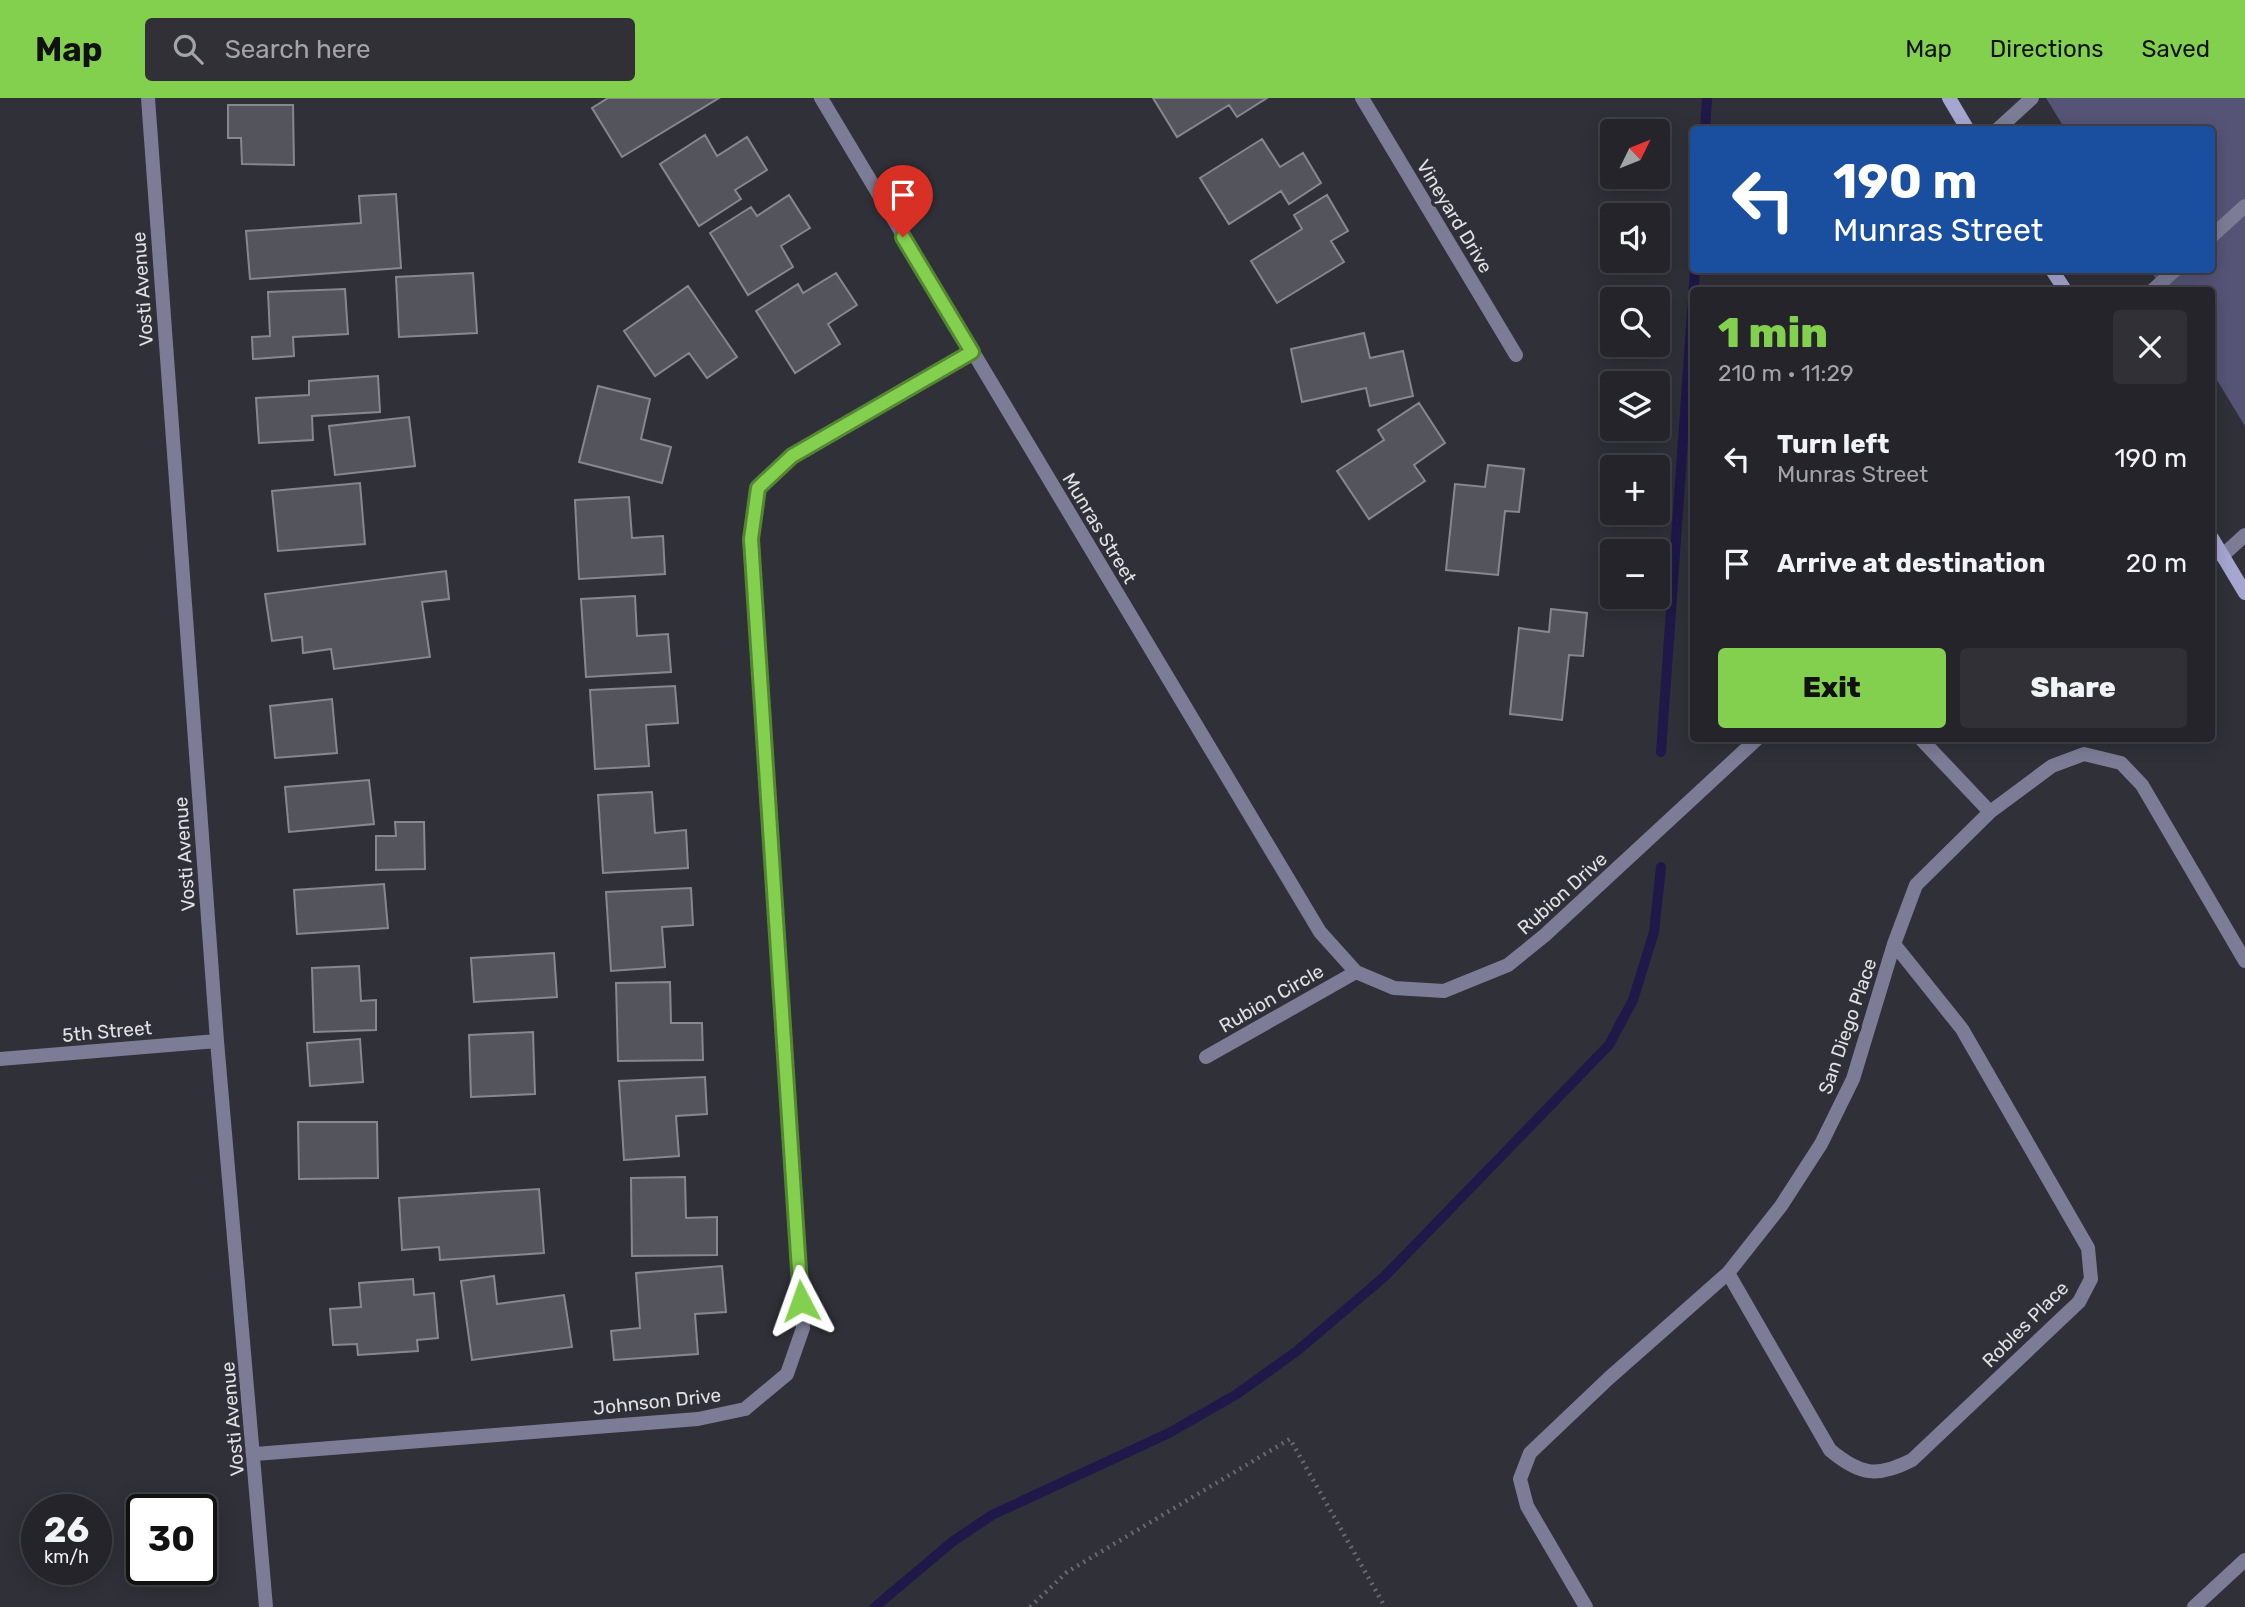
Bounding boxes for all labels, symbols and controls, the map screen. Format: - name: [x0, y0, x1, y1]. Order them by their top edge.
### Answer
- search box: [145, 18, 635, 81]
- text: Map: [35, 30, 103, 69]
- icon: search: [169, 30, 207, 68]
- text: Search here: [225, 34, 370, 65]
- text: Map: [1905, 35, 1952, 63]
- text: Directions: [1990, 35, 2103, 63]
- text: Saved: [2141, 35, 2210, 63]
- north arrow: [1600, 119, 1670, 189]
- map controls: [1600, 119, 1670, 609]
- text: 190 m: [1833, 152, 1977, 210]
- icon: left: [1718, 154, 1809, 245]
- street label: Vineyard Drive: [1412, 155, 1497, 277]
- pin: [873, 165, 933, 237]
- icon: arrive: [884, 176, 922, 214]
- button: sound: [1600, 203, 1670, 273]
- text: Munras Street: [1833, 211, 2043, 249]
- street label: Vosti Avenue: [127, 231, 158, 347]
- button: search: [1600, 287, 1670, 357]
- text: 1 min: [1718, 308, 1828, 358]
- button: close: [2113, 310, 2187, 384]
- text: 210 m · 11:29: [1718, 359, 1854, 387]
- button: layers: [1600, 371, 1670, 441]
- text: Turn left: [1777, 429, 1889, 460]
- icon: left: [1718, 440, 1756, 478]
- text: 190 m: [2114, 443, 2187, 474]
- button: +: [1600, 455, 1670, 525]
- text: Munras Street: [1777, 460, 1928, 488]
- street label: Munras Street: [1058, 469, 1142, 588]
- button: −: [1600, 539, 1670, 609]
- icon: arrive: [1718, 545, 1756, 583]
- text: Arrive at destination: [1777, 548, 2045, 579]
- text: 20 m: [2126, 548, 2187, 579]
- button: Exit: [1718, 648, 1946, 728]
- button: Share: [1960, 648, 2187, 728]
- street label: Vosti Avenue: [169, 796, 200, 912]
- street label: Rubion Drive: [1513, 847, 1612, 940]
- street label: San Diego Place: [1813, 955, 1881, 1097]
- street label: Rubion Circle: [1215, 959, 1328, 1038]
- street label: 5th Street: [61, 1016, 153, 1047]
- position arrow: [764, 1264, 838, 1338]
- street label: Robles Place: [1977, 1276, 2073, 1372]
- street label: Vosti Avenue: [216, 1361, 249, 1477]
- street label: Johnson Drive: [592, 1383, 722, 1420]
- speed limit sign: 30: [126, 1494, 217, 1585]
- text: 26: [44, 1509, 89, 1551]
- text: km/h: [44, 1546, 89, 1568]

